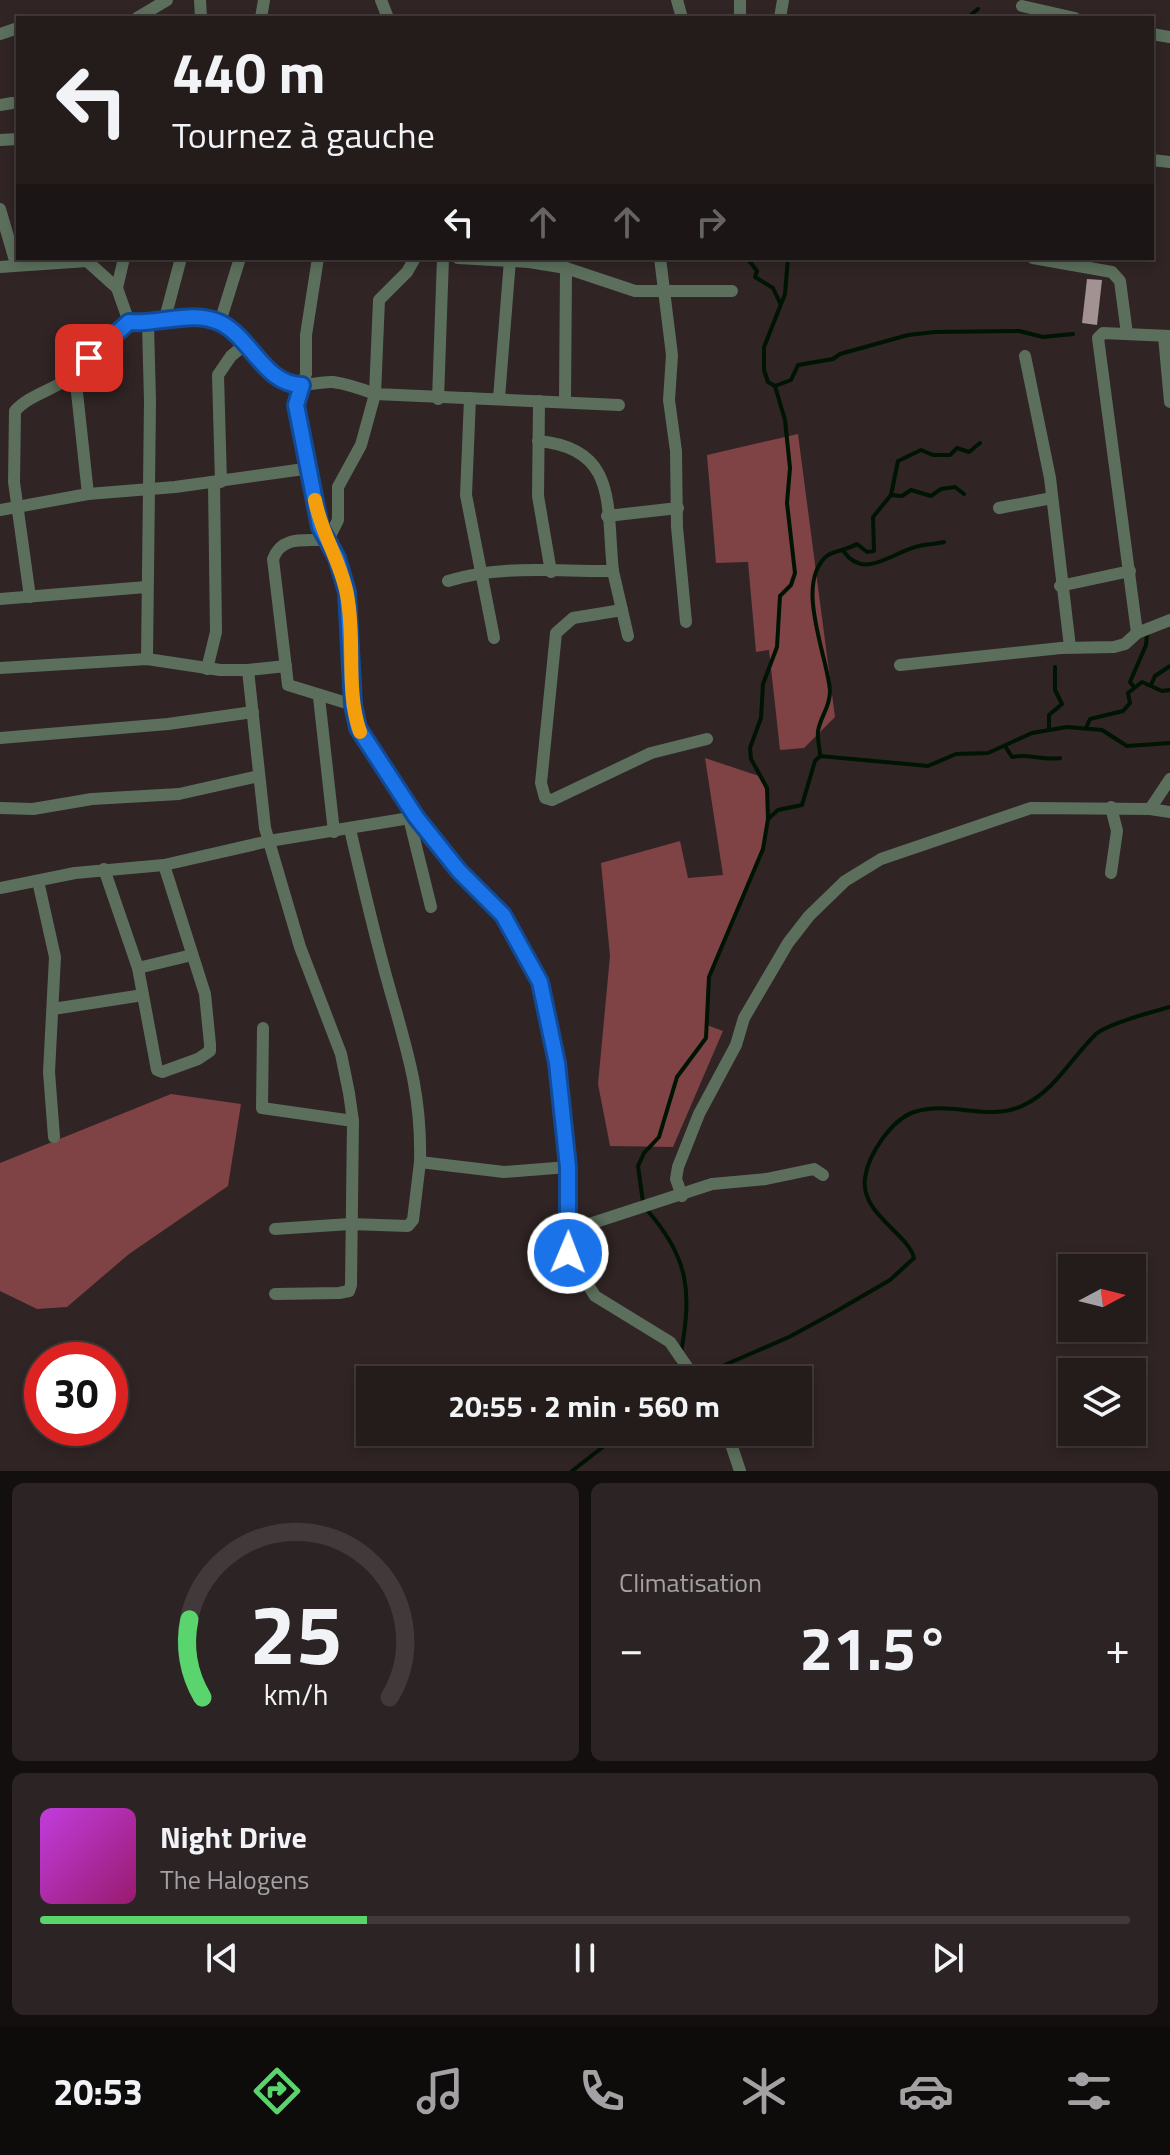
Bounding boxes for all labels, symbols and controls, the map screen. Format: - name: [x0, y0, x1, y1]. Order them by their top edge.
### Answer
- text: 440 m: [172, 30, 325, 115]
- icon: left: [40, 48, 144, 152]
- text: Tournez à gauche: [172, 107, 435, 162]
- icon: left: [437, 200, 481, 244]
- icon: ahead: [521, 200, 565, 244]
- icon: ahead: [605, 200, 649, 244]
- icon: right: [689, 200, 733, 244]
- pin: [55, 324, 123, 392]
- icon: arrive: [67, 336, 111, 380]
- position arrow: [526, 1211, 610, 1295]
- north arrow: [1058, 1254, 1146, 1342]
- map controls: [1058, 1254, 1146, 1446]
- speed limit sign: 30: [24, 1342, 128, 1446]
- button: layers: [1058, 1358, 1146, 1446]
- text: 20:55 · 2 min · 560 m: [448, 1383, 720, 1429]
- text: Climatisation: [619, 1563, 762, 1602]
- text: 25: [249, 1570, 342, 1696]
- text: 21.5°: [800, 1602, 949, 1693]
- text: −: [619, 1614, 644, 1681]
- text: +: [1105, 1614, 1130, 1681]
- text: km/h: [263, 1673, 328, 1716]
- text: Night Drive: [160, 1814, 307, 1860]
- text: The Halogens: [160, 1860, 309, 1899]
- icon: previous: [200, 1936, 244, 1980]
- icon: pause: [563, 1936, 607, 1980]
- icon: next: [926, 1936, 970, 1980]
- icon: directions: [249, 2063, 305, 2119]
- icon: music: [412, 2063, 468, 2119]
- icon: phone: [574, 2063, 630, 2119]
- icon: climate: [736, 2063, 792, 2119]
- icon: car: [898, 2063, 954, 2119]
- icon: filters: [1061, 2063, 1117, 2119]
- text: 20:53: [53, 2064, 143, 2119]

